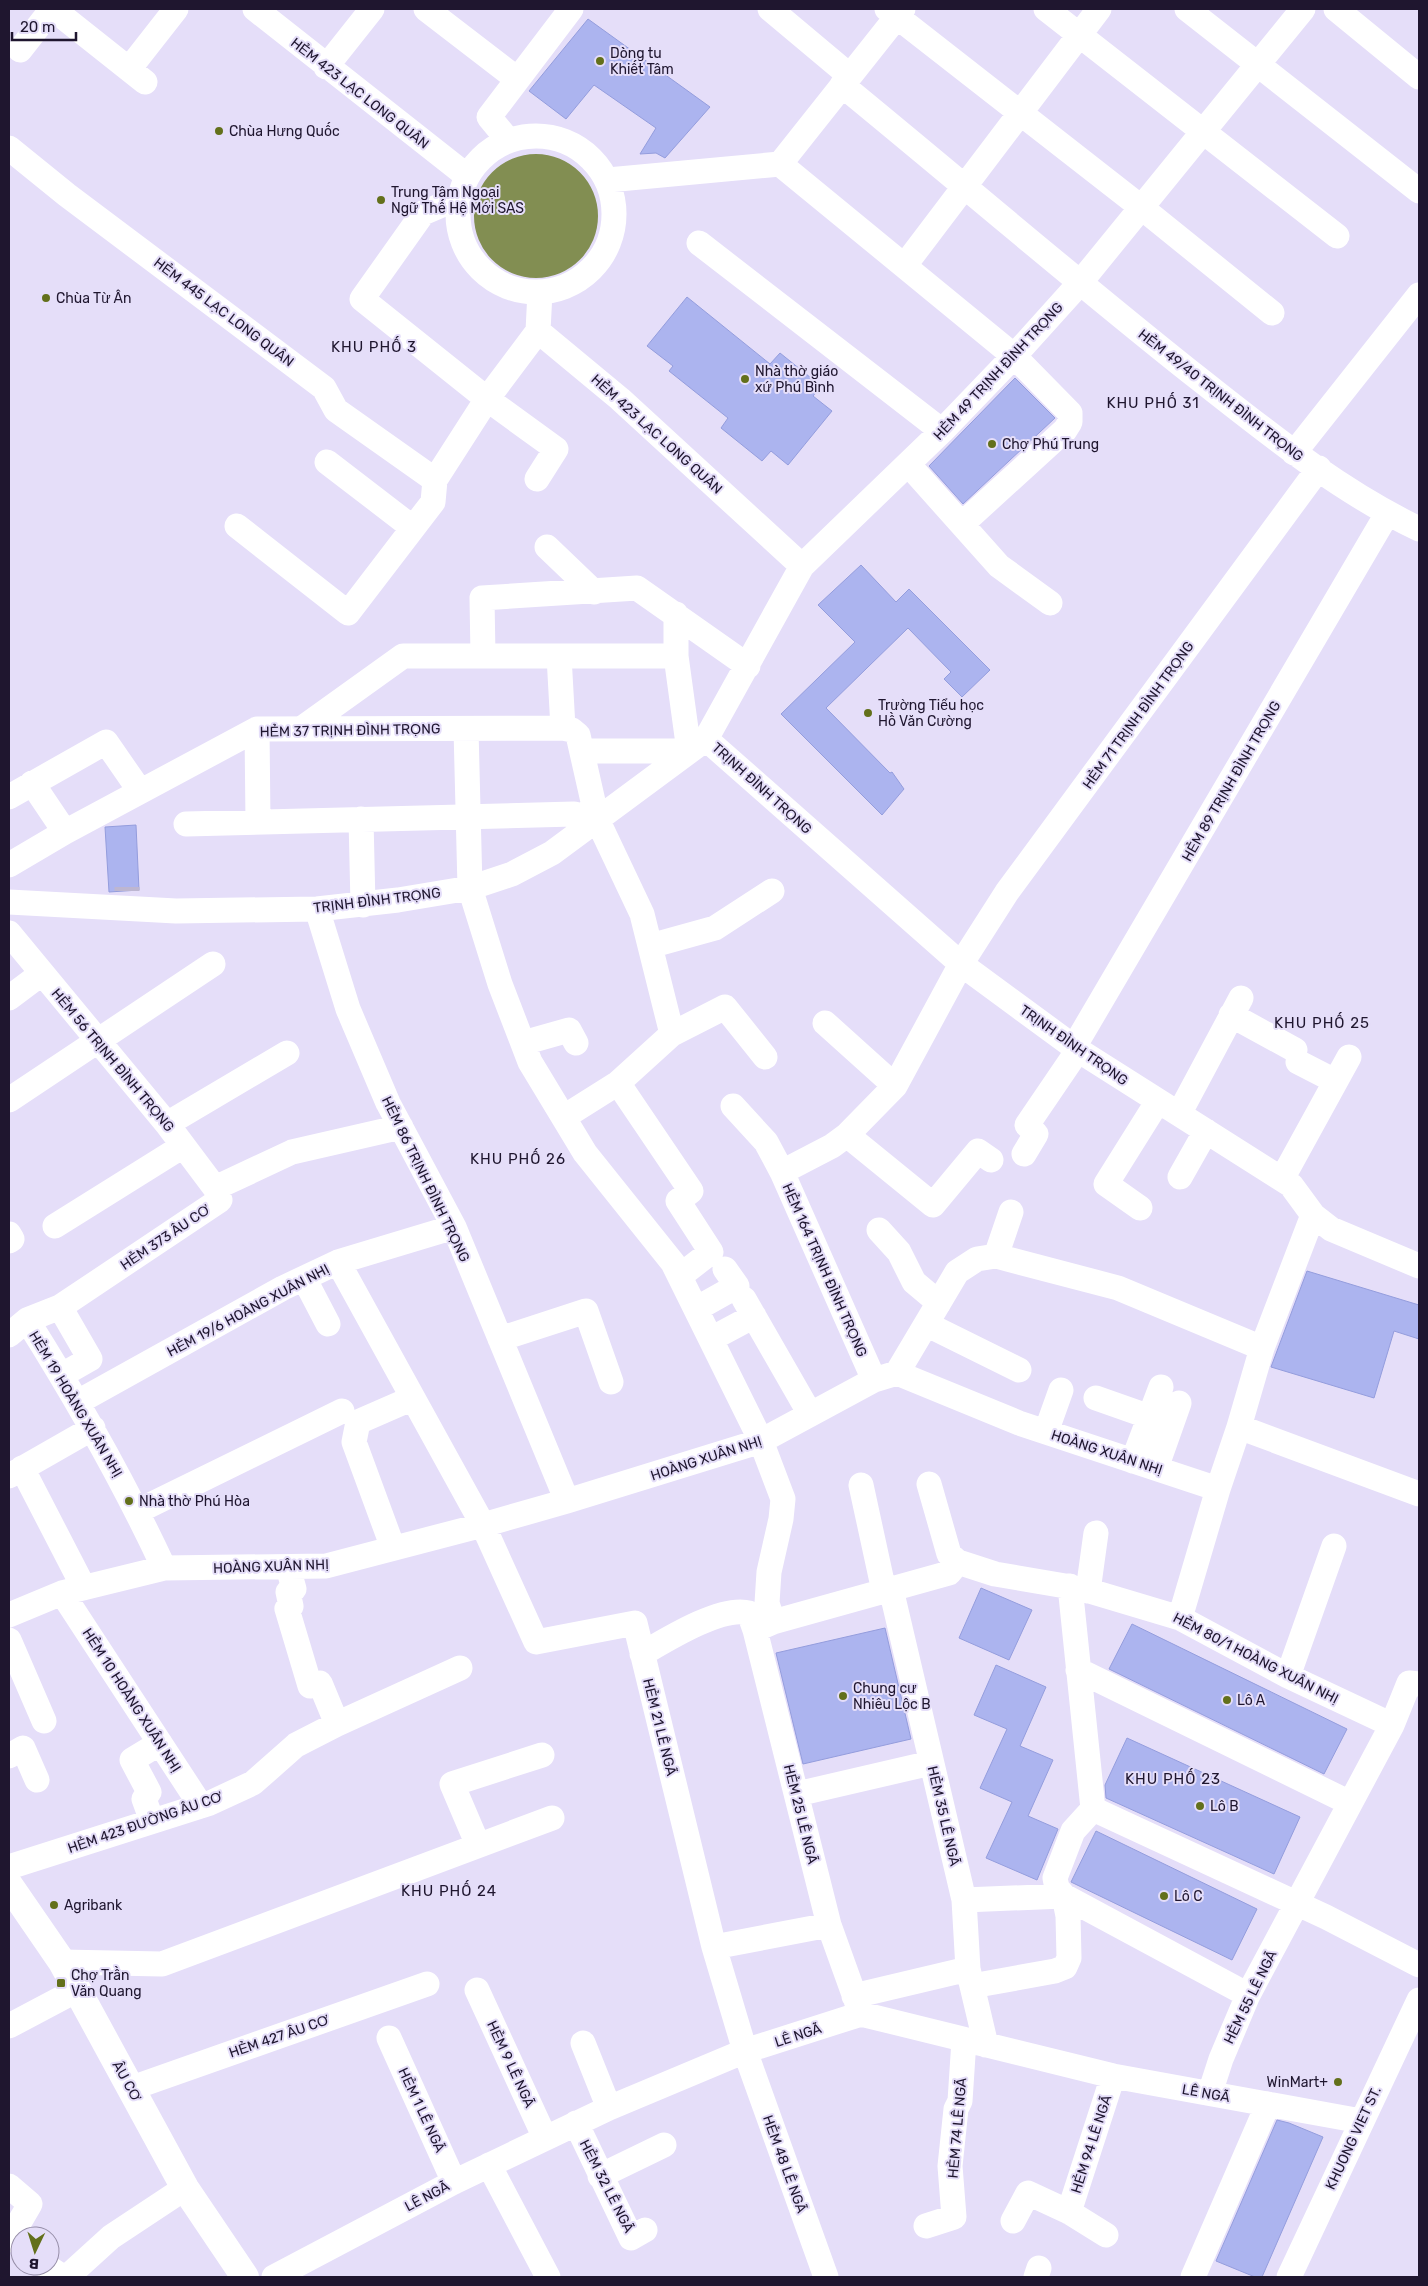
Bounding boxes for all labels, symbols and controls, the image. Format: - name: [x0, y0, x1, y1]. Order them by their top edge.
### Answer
- scale bar: [12, 10, 76, 42]
- text: 20 m: [20, 18, 55, 36]
- street label: HẺM 423 LẠC LONG QUÂN: [287, 33, 433, 153]
- place label: Dòng tu Khiết Tâm: [610, 45, 674, 78]
- marker: Dòng tu Khiết Tâm: [594, 55, 606, 67]
- place label: Chùa Hưng Quốc: [229, 122, 340, 140]
- marker: Chùa Hưng Quốc: [213, 125, 225, 137]
- place label: Trung Tâm Ngoại Ngữ Thế Hệ Mới SAS: [391, 184, 524, 217]
- marker: Trung Tâm Ngoại Ngữ Thế Hệ Mới SAS: [375, 194, 387, 206]
- street label: HẺM 445 LẠC LONG QUÂN: [150, 253, 298, 371]
- place label: Chùa Từ Ân: [56, 289, 132, 307]
- marker: Chùa Từ Ân: [40, 292, 52, 304]
- street label: HẺM 49 TRỊNH ĐÌNH TRỌNG: [929, 298, 1067, 444]
- street label: HẺM 49/40 TRỊNH ĐÌNH TRỌNG: [1135, 325, 1307, 465]
- district label: KHU PHỐ 3: [331, 336, 417, 356]
- place label: Nhà thờ giáo xứ Phú Bình: [755, 363, 838, 396]
- street label: HẺM 423 LẠC LONG QUÂN: [588, 370, 726, 498]
- marker: Nhà thờ giáo xứ Phú Bình: [739, 373, 751, 385]
- district label: KHU PHỐ 31: [1106, 392, 1200, 412]
- place label: Chợ Phú Trung: [1002, 436, 1099, 453]
- marker: Chợ Phú Trung: [986, 438, 998, 450]
- street label: HẺM 71 TRỊNH ĐÌNH TRỌNG: [1078, 638, 1198, 792]
- place label: Trường Tiểu học Hồ Văn Cường: [878, 697, 984, 730]
- street label: HẺM 89 TRỊNH ĐÌNH TRỌNG: [1178, 698, 1284, 864]
- marker: Trường Tiểu học Hồ Văn Cường: [862, 707, 874, 719]
- street label: HẺM 37 TRỊNH ĐÌNH TRỌNG: [259, 719, 441, 741]
- street label: TRỊNH ĐÌNH TRỌNG: [708, 738, 816, 838]
- street label: TRỊNH ĐÌNH TRỌNG: [312, 883, 442, 917]
- street label: HẺM 56 TRỊNH ĐÌNH TRỌNG: [48, 985, 178, 1135]
- street label: TRỊNH ĐÌNH TRỌNG: [1016, 1001, 1132, 1089]
- district label: KHU PHỐ 25: [1274, 1012, 1370, 1032]
- street label: HẺM 86 TRỊNH ĐÌNH TRỌNG: [378, 1093, 474, 1265]
- district label: KHU PHỐ 26: [470, 1148, 566, 1168]
- street label: HẺM 164 TRỊNH ĐÌNH TRỌNG: [778, 1180, 872, 1360]
- street label: HẺM 373 ÂU CƠ: [117, 1200, 213, 1274]
- street label: HẺM 19/6 HOÀNG XUÂN NHỊ: [164, 1259, 332, 1361]
- street label: HẺM 19 HOÀNG XUÂN NHỊ: [25, 1328, 127, 1480]
- street label: HOÀNG XUÂN NHỊ: [1049, 1426, 1165, 1478]
- street label: HOÀNG XUÂN NHỊ: [648, 1432, 764, 1484]
- place label: Nhà thờ Phú Hòa: [139, 1493, 250, 1510]
- marker: Nhà thờ Phú Hòa: [123, 1495, 135, 1507]
- street label: HOÀNG XUÂN NHỊ: [213, 1555, 329, 1577]
- street label: HẺM 80/1 HOÀNG XUÂN NHỊ: [1170, 1608, 1342, 1708]
- street label: HẺM 10 HOÀNG XUÂN NHỊ: [79, 1625, 185, 1775]
- street label: HẺM 21 LÊ NGÃ: [639, 1676, 681, 1778]
- place label: Chung cư Nhiêu Lộc B: [853, 1680, 931, 1713]
- marker: Chung cư Nhiêu Lộc B: [837, 1690, 849, 1702]
- place label: Lô A: [1237, 1692, 1266, 1709]
- marker: Lô A: [1221, 1694, 1233, 1706]
- street label: HẺM 25 LÊ NGÃ: [780, 1762, 822, 1866]
- street label: HẺM 35 LÊ NGÃ: [924, 1764, 964, 1868]
- district label: KHU PHỐ 23: [1125, 1768, 1221, 1788]
- street label: HẺM 423 ĐƯỜNG ÂU CƠ: [65, 1787, 225, 1857]
- place label: Lô B: [1210, 1798, 1239, 1815]
- marker: Lô B: [1194, 1800, 1206, 1812]
- district label: KHU PHỐ 24: [401, 1880, 497, 1900]
- place label: Lô C: [1174, 1888, 1203, 1905]
- marker: Lô C: [1158, 1890, 1170, 1902]
- place label: Agribank: [64, 1897, 123, 1914]
- marker: Agribank: [48, 1899, 60, 1911]
- street label: HẺM 55 LÊ NGÃ: [1220, 1947, 1281, 2047]
- place label: Chợ Trần Văn Quang: [71, 1966, 142, 2000]
- marker: Chợ Trần Văn Quang: [55, 1977, 67, 1989]
- street label: HẺM 427 ÂU CƠ: [227, 2010, 331, 2062]
- street label: HẺM 9 LÊ NGÃ: [483, 2018, 539, 2111]
- street label: LÊ NGÃ: [772, 2019, 824, 2051]
- street label: ÂU CƠ: [109, 2057, 145, 2105]
- street label: HẺM 1 LÊ NGÃ: [394, 2065, 450, 2156]
- place label: WinMart+: [1267, 2074, 1328, 2091]
- street label: HẺM 74 LÊ NGÃ: [944, 2076, 970, 2179]
- marker: WinMart+: [1332, 2076, 1344, 2088]
- street label: LÊ NGÃ: [1181, 2080, 1232, 2106]
- street label: KHUONG VIET ST.: [1322, 2084, 1385, 2193]
- street label: HẺM 94 LÊ NGÃ: [1067, 2092, 1116, 2195]
- street label: HẺM 48 LÊ NGÃ: [759, 2112, 811, 2216]
- street label: HẺM 32 LÊ NGÃ: [576, 2136, 638, 2236]
- street label: LÊ NGÃ: [401, 2176, 453, 2215]
- north arrow: [10, 2226, 60, 2276]
- text: B: [28, 2255, 40, 2272]

